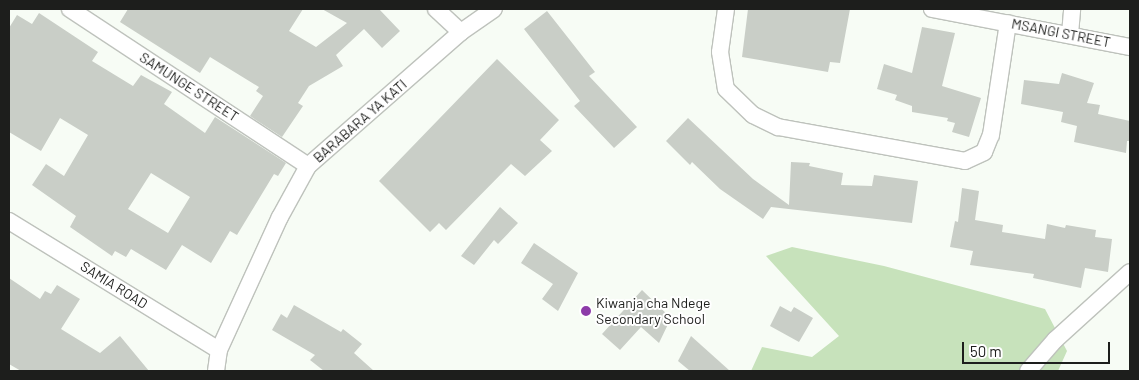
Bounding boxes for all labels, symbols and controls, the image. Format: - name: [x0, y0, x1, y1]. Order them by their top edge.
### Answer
- street label: MSANGI STREET: [1010, 15, 1112, 51]
- street label: SAMUNGE STREET: [136, 49, 242, 125]
- street label: BARABARA YA KATI: [310, 76, 410, 166]
- street label: SAMIA ROAD: [77, 258, 151, 312]
- place label: Kiwanja cha Ndege Secondary School: [596, 295, 710, 328]
- marker: Kiwanja cha Ndege Secondary School: [580, 305, 592, 317]
- scale bar: [964, 332, 1112, 364]
- text: 50 m: [970, 342, 1002, 360]

